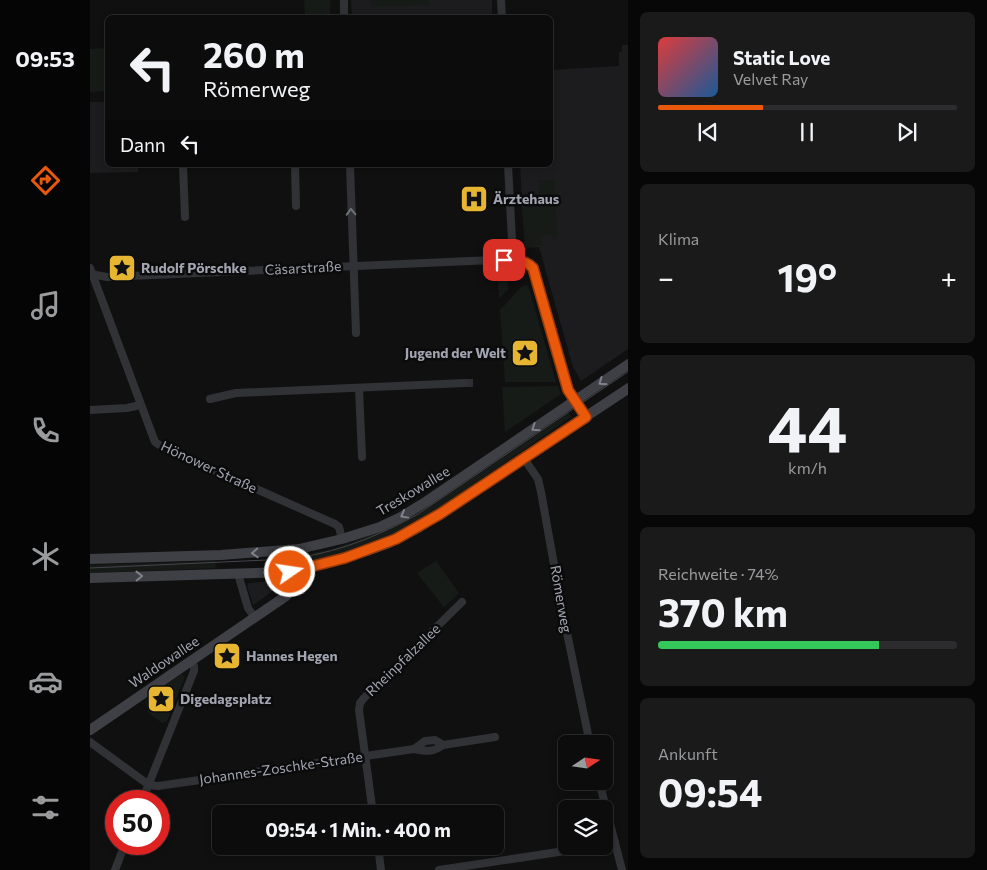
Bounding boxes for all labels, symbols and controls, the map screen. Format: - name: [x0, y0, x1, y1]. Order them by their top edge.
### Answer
- text: 260 m: [203, 32, 305, 75]
- icon: left: [120, 35, 185, 100]
- text: 09:53: [15, 45, 75, 72]
- text: Static Love: [733, 46, 830, 69]
- text: Velvet Ray: [733, 69, 808, 88]
- text: Römerweg: [203, 75, 311, 102]
- icon: previous: [694, 118, 722, 146]
- icon: pause: [793, 118, 821, 146]
- icon: next: [893, 118, 921, 146]
- icon: left: [176, 130, 204, 158]
- text: Dann: [120, 133, 166, 156]
- icon: directions: [28, 163, 63, 198]
- hospital icon: Ärztehaus: [459, 184, 489, 214]
- place label: Ärztehaus: [493, 190, 560, 207]
- one-way arrow: [346, 208, 356, 216]
- text: Klima: [658, 229, 699, 248]
- pin: [483, 239, 525, 281]
- icon: arrive: [490, 246, 518, 274]
- place icon: Rudolf Pörschke: [107, 253, 137, 283]
- text: 19°: [777, 253, 837, 300]
- street label: Cäsarstraße: [264, 257, 342, 278]
- place label: Rudolf Pörschke: [141, 259, 247, 276]
- text: −: [658, 260, 674, 294]
- text: +: [941, 260, 957, 294]
- icon: music: [28, 288, 63, 323]
- place icon: Jugend der Welt: [510, 338, 540, 368]
- place label: Jugend der Welt: [405, 344, 506, 361]
- one-way arrow: [598, 376, 607, 385]
- text: 44: [768, 386, 847, 465]
- icon: phone: [28, 413, 63, 448]
- one-way arrow: [531, 422, 540, 431]
- street label: Hönower Straße: [158, 437, 260, 496]
- text: km/h: [788, 458, 827, 477]
- street label: Treskowallee: [373, 462, 453, 519]
- one-way arrow: [400, 508, 409, 518]
- icon: climate: [28, 539, 63, 574]
- position arrow: [263, 545, 315, 597]
- one-way arrow: [250, 547, 258, 558]
- street label: Römerweg: [547, 564, 576, 634]
- text: Reichweite · 74%: [658, 564, 779, 583]
- one-way arrow: [135, 571, 143, 581]
- text: 370 km: [658, 588, 788, 635]
- street label: Rheinpfalzallee: [362, 620, 443, 699]
- street label: Waldowallee: [125, 632, 202, 691]
- place icon: Hannes Hegen: [212, 641, 242, 671]
- place label: Hannes Hegen: [246, 647, 338, 664]
- icon: car: [28, 664, 63, 699]
- place icon: Digedagsplatz: [146, 684, 176, 714]
- place label: Digedagsplatz: [180, 690, 272, 707]
- north arrow: [558, 735, 612, 790]
- map controls: [558, 735, 613, 855]
- text: Ankunft: [658, 744, 718, 763]
- street label: Johannes-Zoschke-Straße: [198, 748, 364, 787]
- text: 09:54: [658, 768, 762, 815]
- icon: filters: [28, 790, 63, 825]
- speed limit sign: 50: [105, 790, 170, 855]
- button: layers: [558, 800, 613, 855]
- text: 09:54 · 1 Min. · 400 m: [265, 818, 451, 841]

